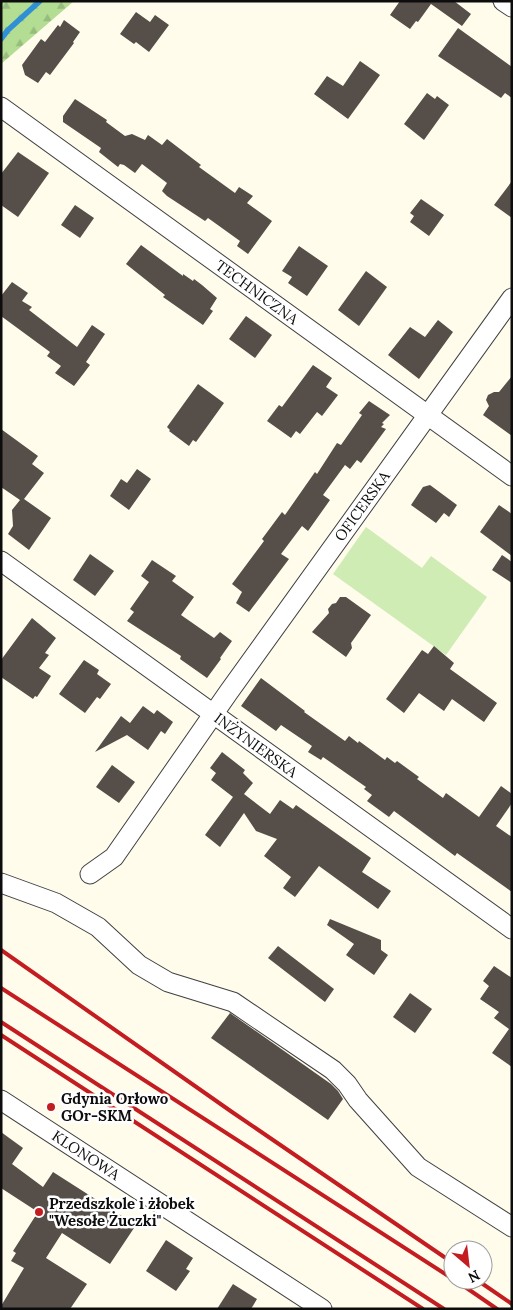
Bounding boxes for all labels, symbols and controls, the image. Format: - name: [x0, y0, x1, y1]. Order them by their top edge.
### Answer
- street label: TECHNICZNA: [212, 256, 303, 329]
- street label: OFICERSKA: [330, 467, 394, 545]
- street label: INŻYNIERSKA: [211, 708, 302, 782]
- place label: Gdynia Orłowo GOr-SKM: [61, 1089, 169, 1125]
- marker: Gdynia Orłowo GOr-SKM: [45, 1101, 57, 1113]
- street label: KLONOWA: [48, 1126, 124, 1184]
- place label: Przedszkole i żłobek "Wesołe Żuczki": [49, 1194, 195, 1230]
- marker: Przedszkole i żłobek "Wesołe Żuczki": [33, 1206, 45, 1218]
- north arrow: [443, 1240, 493, 1290]
- text: N: [465, 1266, 483, 1287]

